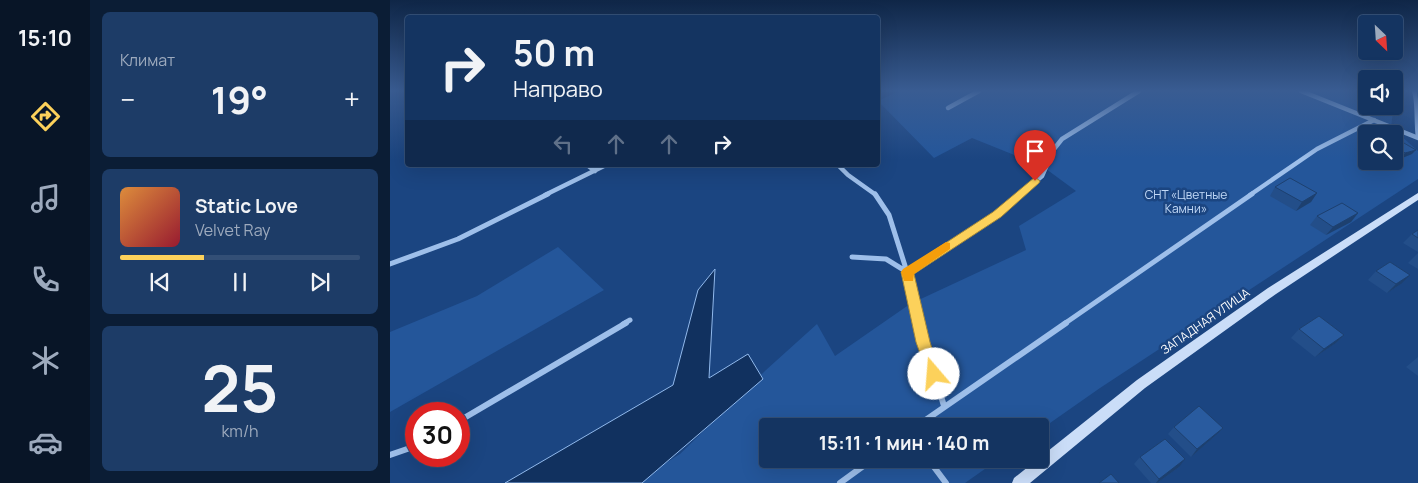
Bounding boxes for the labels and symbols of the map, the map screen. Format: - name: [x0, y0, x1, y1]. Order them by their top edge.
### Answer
- north arrow: [1358, 15, 1402, 60]
- pin: [1014, 130, 1056, 181]
- park label: СНТ «Цветные Камни»: [1145, 186, 1227, 217]
- street label: ЗАПАДНАЯ УЛИЦА: [1157, 284, 1253, 358]
- position arrow: [907, 347, 959, 399]
- speed limit sign: 30: [405, 402, 470, 467]

